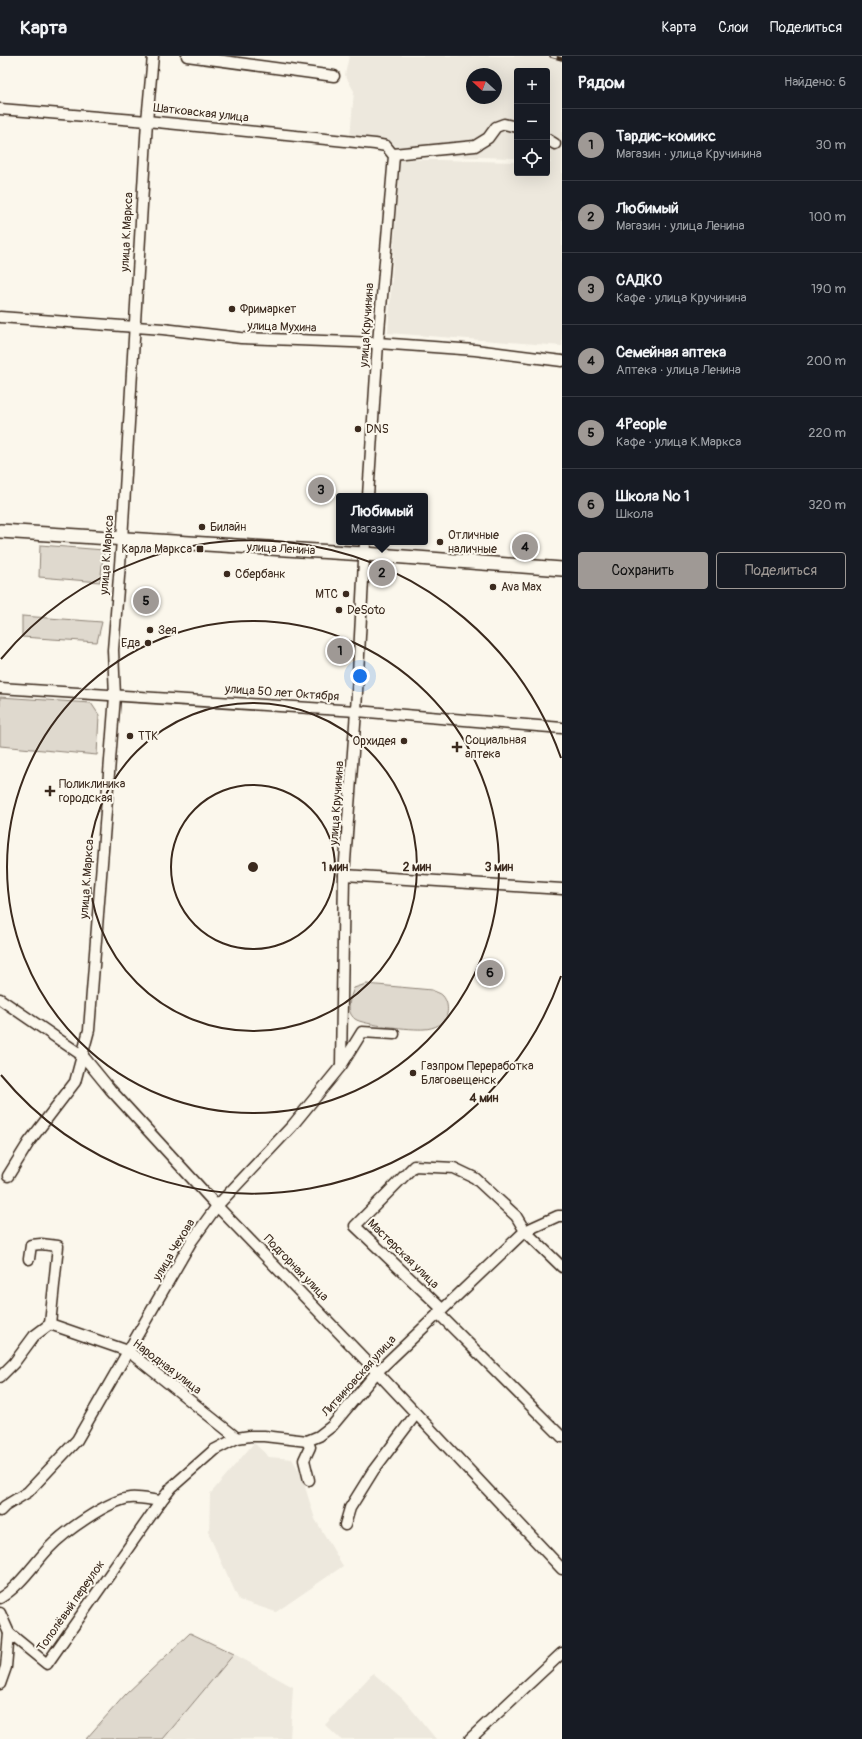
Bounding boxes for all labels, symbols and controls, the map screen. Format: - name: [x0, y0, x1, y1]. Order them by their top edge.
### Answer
- text: Карта: [20, 16, 67, 40]
- text: Карта: [662, 19, 696, 36]
- text: Слои: [718, 19, 748, 36]
- text: Поделиться: [770, 19, 842, 36]
- north arrow: [466, 68, 502, 104]
- map controls: [514, 68, 550, 176]
- button: +: [514, 68, 550, 104]
- text: Рядом: [578, 72, 625, 93]
- text: Найдено: 6: [784, 74, 846, 90]
- street label: Шатковская улица: [153, 101, 250, 126]
- button: −: [514, 104, 550, 140]
- text: Тардис-комикс: [616, 127, 716, 146]
- text: 1: [588, 137, 594, 153]
- text: 30 m: [816, 137, 846, 153]
- button: locate: [514, 140, 550, 176]
- text: Магазин · улица Кручинина: [616, 146, 762, 162]
- street label: улица К.Маркса: [117, 191, 137, 273]
- text: Любимый: [616, 199, 679, 218]
- text: 2: [587, 209, 595, 225]
- text: 100 m: [809, 209, 846, 225]
- text: Магазин · улица Ленина: [616, 218, 744, 234]
- text: САДКО: [616, 271, 662, 290]
- text: 3: [587, 281, 595, 297]
- text: 190 m: [811, 281, 846, 297]
- street label: улица Кручинина: [357, 282, 377, 369]
- text: Кафе · улица Кручинина: [616, 290, 746, 306]
- place label: Фримаркет: [240, 302, 296, 317]
- marker: Фримаркет: [227, 304, 237, 314]
- street label: улица Мухина: [246, 318, 317, 336]
- text: Семейная аптека: [616, 343, 726, 362]
- text: 4: [587, 353, 595, 369]
- text: 200 m: [807, 353, 846, 369]
- text: Аптека · улица Ленина: [616, 362, 741, 378]
- text: 4People: [616, 415, 667, 434]
- place label: DNS: [366, 422, 389, 437]
- marker: DNS: [353, 424, 363, 434]
- text: 5: [587, 425, 595, 441]
- text: 220 m: [808, 425, 846, 441]
- text: Кафе · улица К.Маркса: [616, 434, 741, 450]
- pin: 3: [308, 475, 334, 505]
- text: Школа № 1: [616, 487, 690, 506]
- popup: [336, 493, 428, 545]
- text: 6: [587, 497, 595, 513]
- text: 320 m: [808, 497, 846, 513]
- text: Любимый: [351, 502, 413, 521]
- text: Школа: [616, 506, 653, 522]
- street label: улица К.Маркса: [97, 514, 117, 596]
- place label: Билайн: [210, 520, 246, 535]
- text: Магазин: [351, 521, 395, 537]
- marker: Билайн: [197, 522, 207, 532]
- place label: Отличные наличные: [448, 528, 499, 557]
- pin: 4: [512, 532, 538, 562]
- marker: Отличные наличные: [435, 537, 445, 547]
- street label: улица Ленина: [245, 540, 316, 558]
- place label: Карла Маркса: [122, 542, 192, 557]
- marker: Карла Маркса: [195, 544, 205, 554]
- button: Сохранить: [578, 552, 708, 589]
- button: Поделиться: [716, 552, 846, 589]
- pin: 2: [369, 558, 395, 588]
- place label: Сбербанк: [235, 567, 286, 582]
- marker: Сбербанк: [222, 569, 232, 579]
- place label: Ava Max: [501, 580, 542, 595]
- marker: Ava Max: [488, 582, 498, 592]
- pin: 5: [133, 586, 159, 616]
- place label: МТС: [315, 587, 338, 602]
- marker: МТС: [341, 589, 351, 599]
- place label: DeSoto: [347, 603, 386, 618]
- marker: DeSoto: [334, 605, 344, 615]
- place label: Зея: [158, 623, 177, 638]
- marker: Зея: [145, 625, 155, 635]
- place label: Еда: [121, 636, 140, 651]
- pin: 1: [327, 636, 353, 666]
- marker: Еда: [143, 638, 153, 648]
- your location: [350, 666, 370, 686]
- street label: улица 50 лет Октября: [223, 681, 340, 704]
- place label: ТТК: [138, 729, 158, 744]
- marker: ТТК: [125, 731, 135, 741]
- place label: Социальная аптека: [465, 733, 527, 762]
- place label: Орхидея: [353, 734, 396, 749]
- marker: Орхидея: [399, 736, 409, 746]
- marker: Социальная аптека: [452, 742, 462, 752]
- street label: улица Кручинина: [327, 760, 347, 847]
- place label: Поликлиника городская: [59, 777, 126, 806]
- marker: Поликлиника городская: [44, 785, 56, 797]
- street label: улица К.Маркса: [77, 838, 97, 920]
- centre of rings: [246, 860, 260, 874]
- text: 1 мин: [322, 860, 348, 875]
- text: 2 мин: [403, 860, 431, 875]
- text: 3 мин: [485, 860, 513, 875]
- pin: 6: [477, 958, 503, 988]
- place label: Газпром Переработка Благовещенск: [421, 1059, 534, 1088]
- marker: Газпром Переработка Благовещенск: [408, 1068, 418, 1078]
- text: 4 мин: [469, 1091, 498, 1106]
- street label: улица Чехова: [149, 1216, 199, 1285]
- street label: Мастерская улица: [364, 1216, 442, 1292]
- street label: Подгорная улица: [260, 1232, 332, 1305]
- street label: Литвиновская улица: [318, 1332, 400, 1420]
- street label: Народная улица: [130, 1336, 205, 1398]
- street label: Тополёвый переулок: [34, 1557, 108, 1655]

